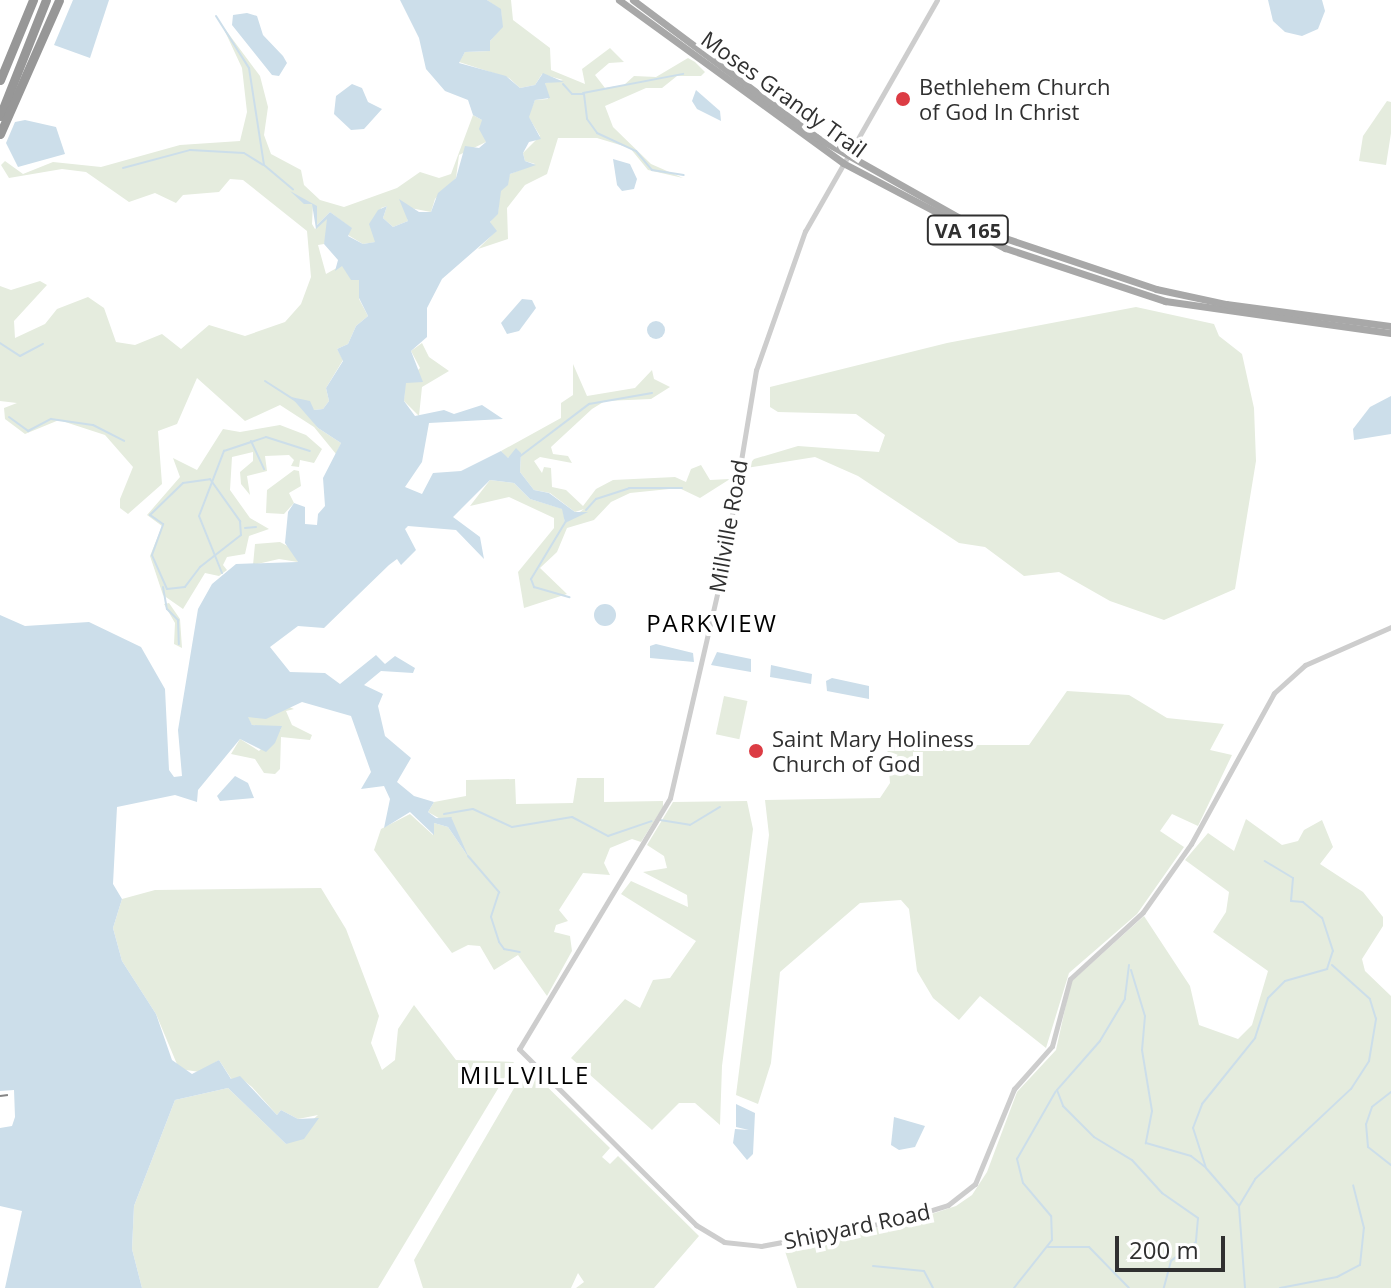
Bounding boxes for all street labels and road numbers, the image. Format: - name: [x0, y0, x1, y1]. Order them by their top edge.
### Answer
- street label: Moses Grandy Trail: [696, 25, 872, 163]
- road number: VA 165: [926, 214, 1010, 246]
- street label: Millville Road: [703, 457, 753, 595]
- street label: Shipyard Road: [782, 1198, 932, 1254]

